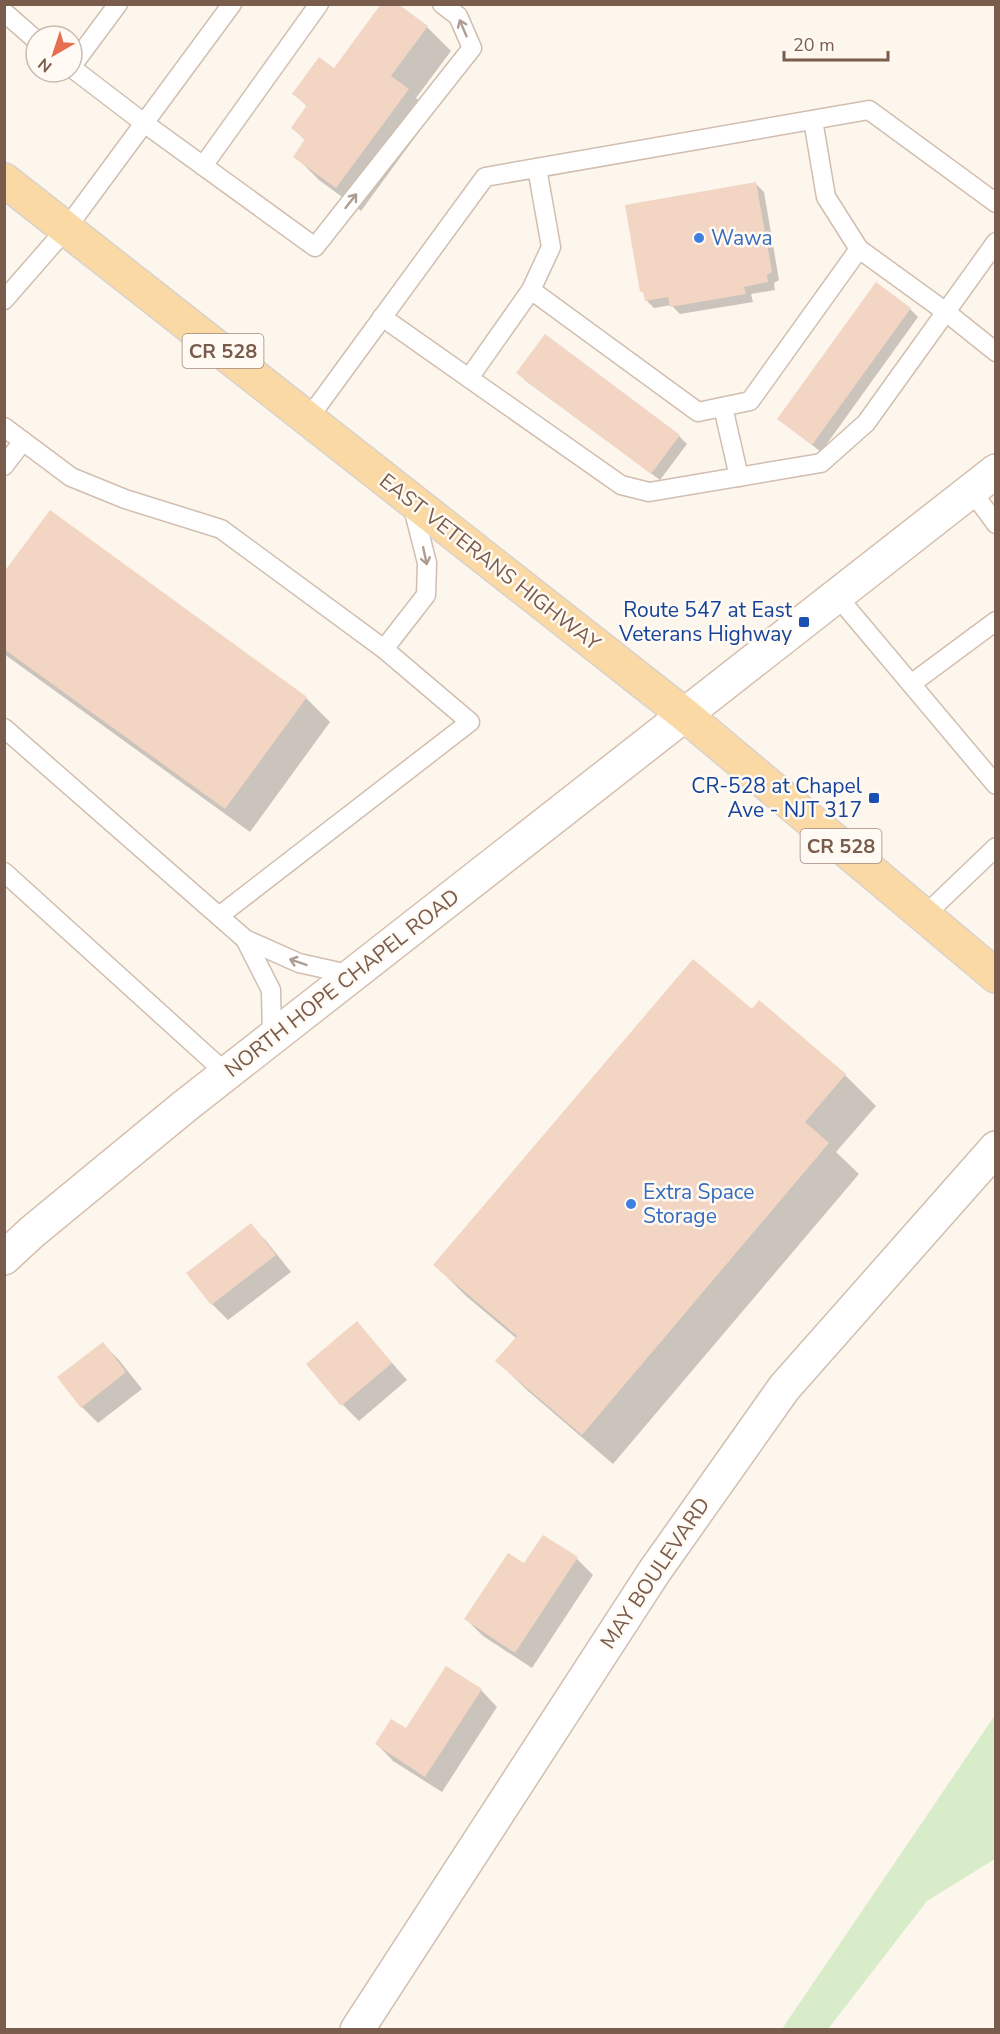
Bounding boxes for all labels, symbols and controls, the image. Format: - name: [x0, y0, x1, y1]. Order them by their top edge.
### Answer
- one-way arrow: [457, 19, 468, 37]
- north arrow: [24, 24, 84, 84]
- scale bar: [784, 24, 888, 62]
- text: 20 m: [793, 33, 835, 57]
- text: N: [34, 53, 57, 77]
- one-way arrow: [345, 193, 358, 209]
- place label: Wawa: [711, 224, 773, 252]
- marker: Wawa: [692, 231, 706, 245]
- road number: CR 528: [182, 334, 264, 368]
- street label: EAST VETERANS HIGHWAY: [374, 467, 607, 657]
- one-way arrow: [420, 546, 431, 565]
- place label: Route 547 at East Veterans Highway: [618, 596, 793, 648]
- marker: Route 547 at East Veterans Highway: [797, 615, 811, 629]
- place label: CR-528 at Chapel Ave - NJT 317: [691, 772, 863, 824]
- marker: CR-528 at Chapel Ave - NJT 317: [867, 791, 881, 805]
- road number: CR 528: [800, 829, 882, 863]
- street label: NORTH HOPE CHAPEL ROAD: [219, 882, 465, 1084]
- one-way arrow: [289, 955, 307, 966]
- place label: Extra Space Storage: [643, 1178, 755, 1230]
- marker: Extra Space Storage: [624, 1197, 638, 1211]
- street label: MAY BOULEVARD: [594, 1492, 716, 1654]

